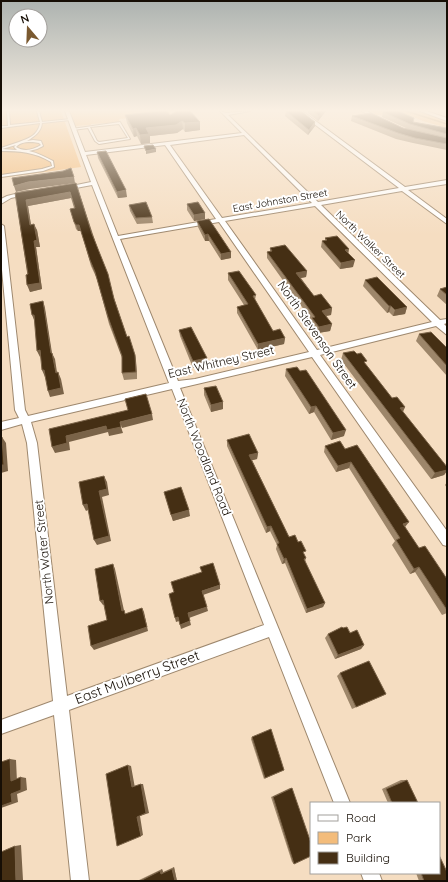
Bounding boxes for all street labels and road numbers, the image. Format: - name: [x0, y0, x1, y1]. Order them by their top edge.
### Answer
- street label: East Johnston Street: [232, 186, 329, 215]
- street label: North Walker Street: [333, 208, 409, 281]
- street label: North Stevenson Street: [275, 278, 360, 391]
- street label: East Whitney Street: [166, 342, 276, 381]
- street label: North Woodland Road: [174, 396, 235, 518]
- street label: North Water Street: [31, 499, 56, 605]
- street label: East Mulberry Street: [72, 646, 202, 708]

